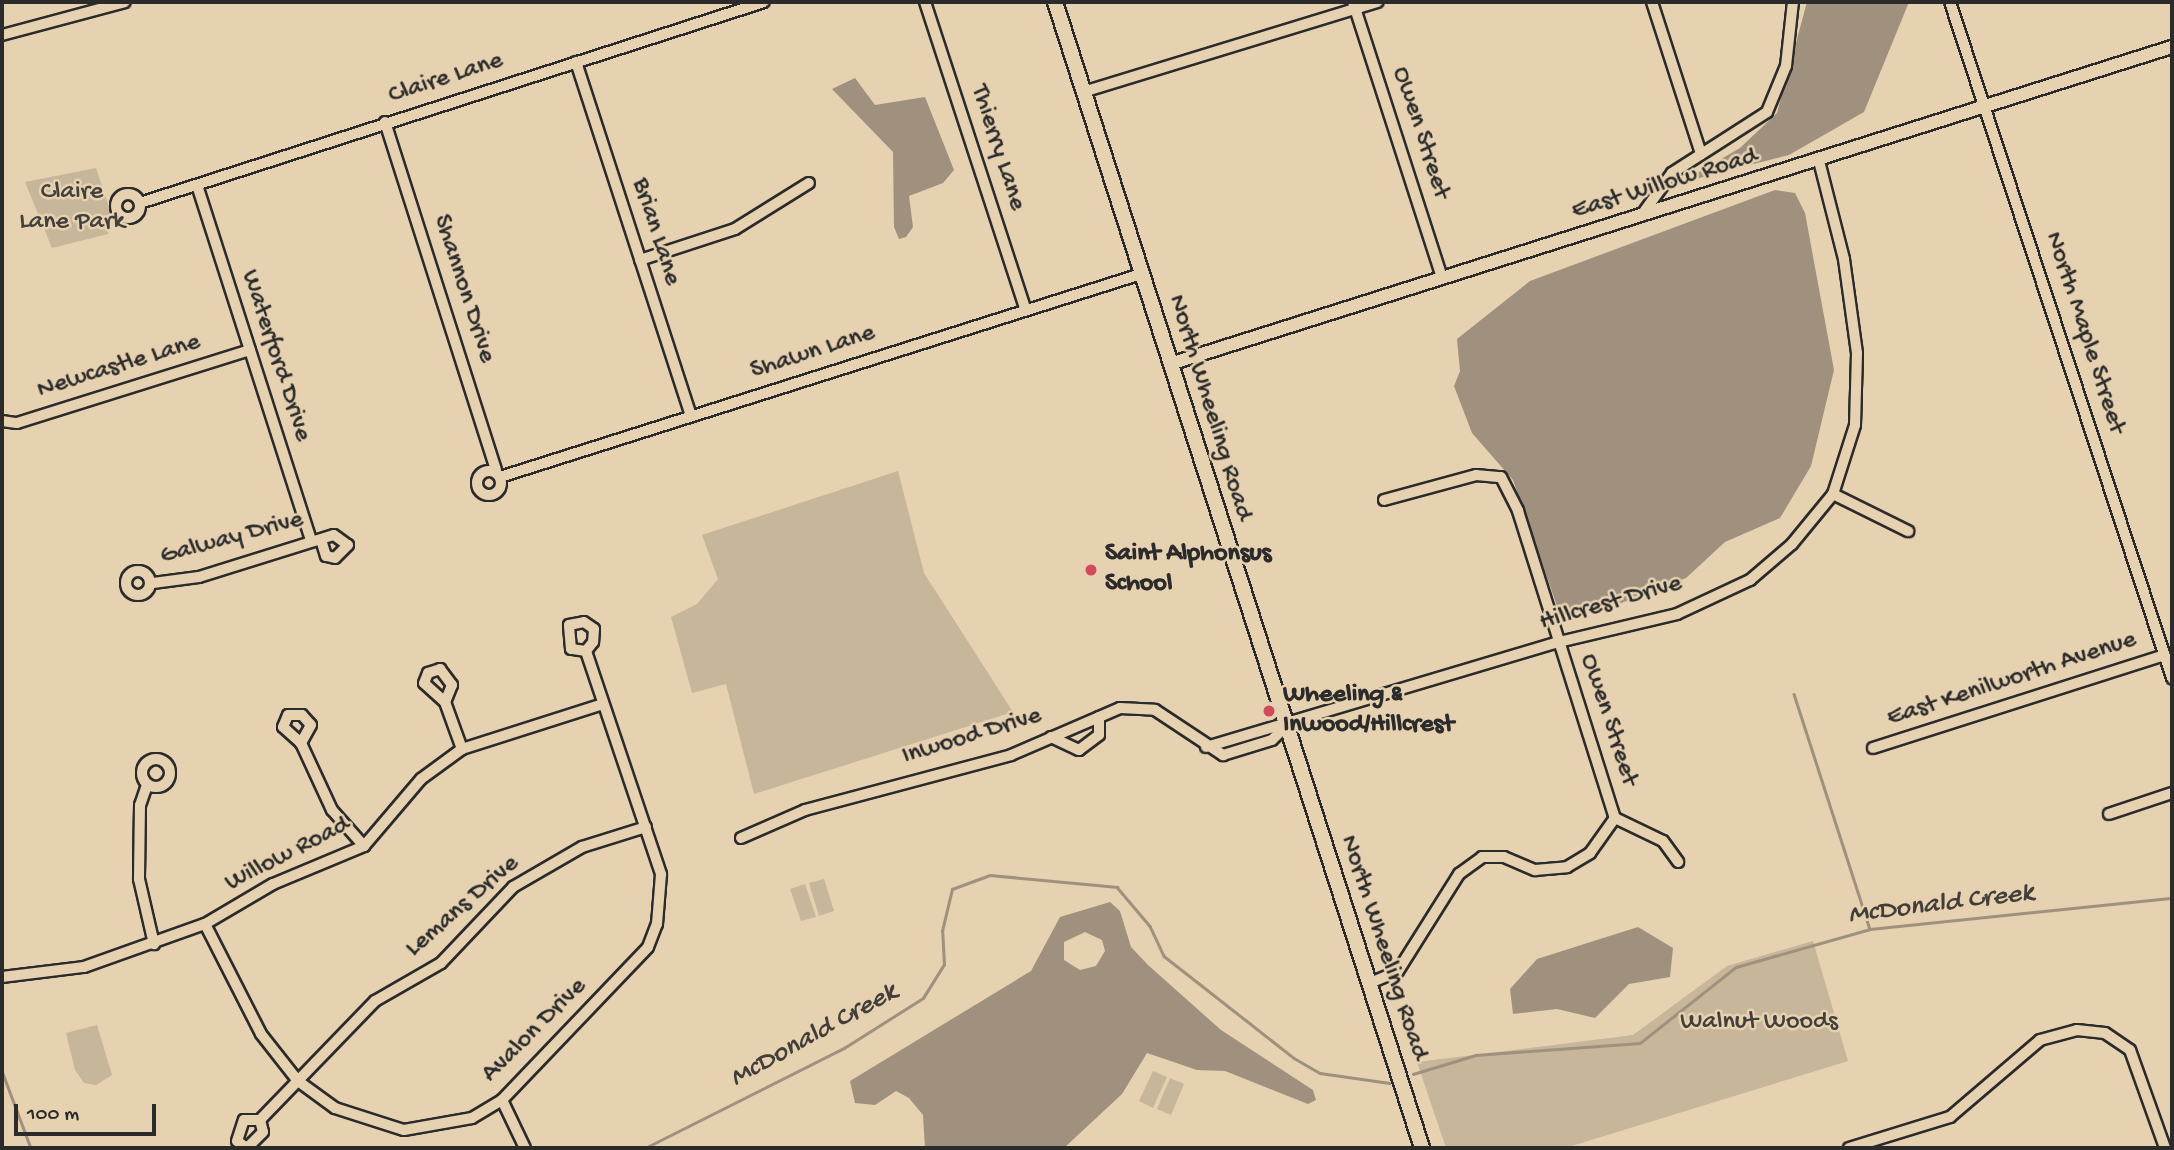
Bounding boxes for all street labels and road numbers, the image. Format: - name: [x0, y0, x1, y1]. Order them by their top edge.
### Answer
- street label: Claire Lane: [385, 46, 507, 112]
- street label: Owen Street: [1384, 63, 1456, 203]
- street label: Thierry Lane: [962, 81, 1032, 215]
- street label: East Willow Road: [1568, 142, 1762, 228]
- street label: Brian Lane: [623, 174, 687, 290]
- street label: Shannon Drive: [424, 211, 502, 367]
- street label: North Maple Street: [2037, 228, 2131, 438]
- street label: Waterford Drive: [233, 266, 317, 446]
- street label: North Wheeling Road: [1160, 291, 1258, 525]
- street label: Shawn Lane: [747, 318, 879, 388]
- street label: Newcastle Lane: [34, 327, 204, 407]
- street label: Galway Drive: [157, 505, 307, 573]
- street label: Hillcrest Drive: [1536, 569, 1686, 639]
- street label: East Kenilworth Avenue: [1883, 625, 2141, 735]
- street label: Owen Street: [1572, 650, 1644, 790]
- street label: Inwood Drive: [899, 701, 1045, 773]
- street label: Willow Road: [220, 810, 356, 900]
- street label: North Wheeling Road: [1332, 832, 1434, 1064]
- street label: Lemans Drive: [400, 849, 526, 965]
- street label: Avalon Drive: [476, 972, 594, 1090]

